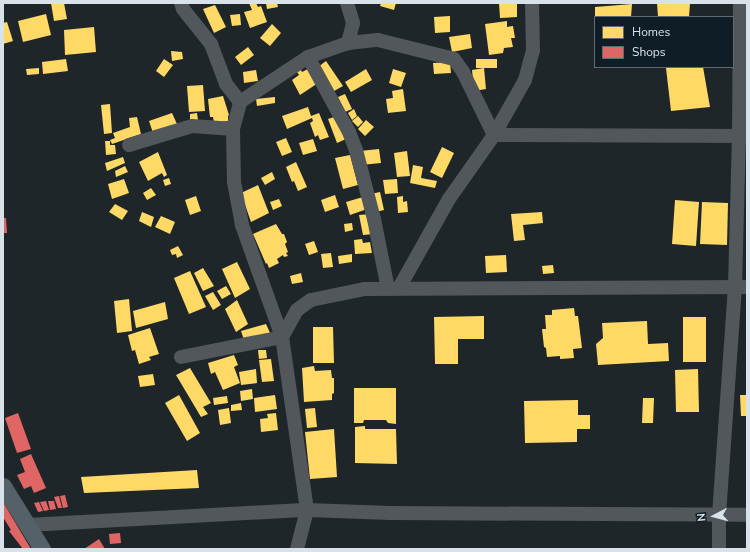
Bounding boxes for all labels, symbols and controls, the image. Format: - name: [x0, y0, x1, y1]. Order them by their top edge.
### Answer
- legend: [594, 16, 734, 68]
- text: Homes: [632, 24, 670, 40]
- text: Shops: [632, 44, 666, 60]
- north arrow: [694, 496, 734, 536]
- text: N: [694, 512, 709, 522]

